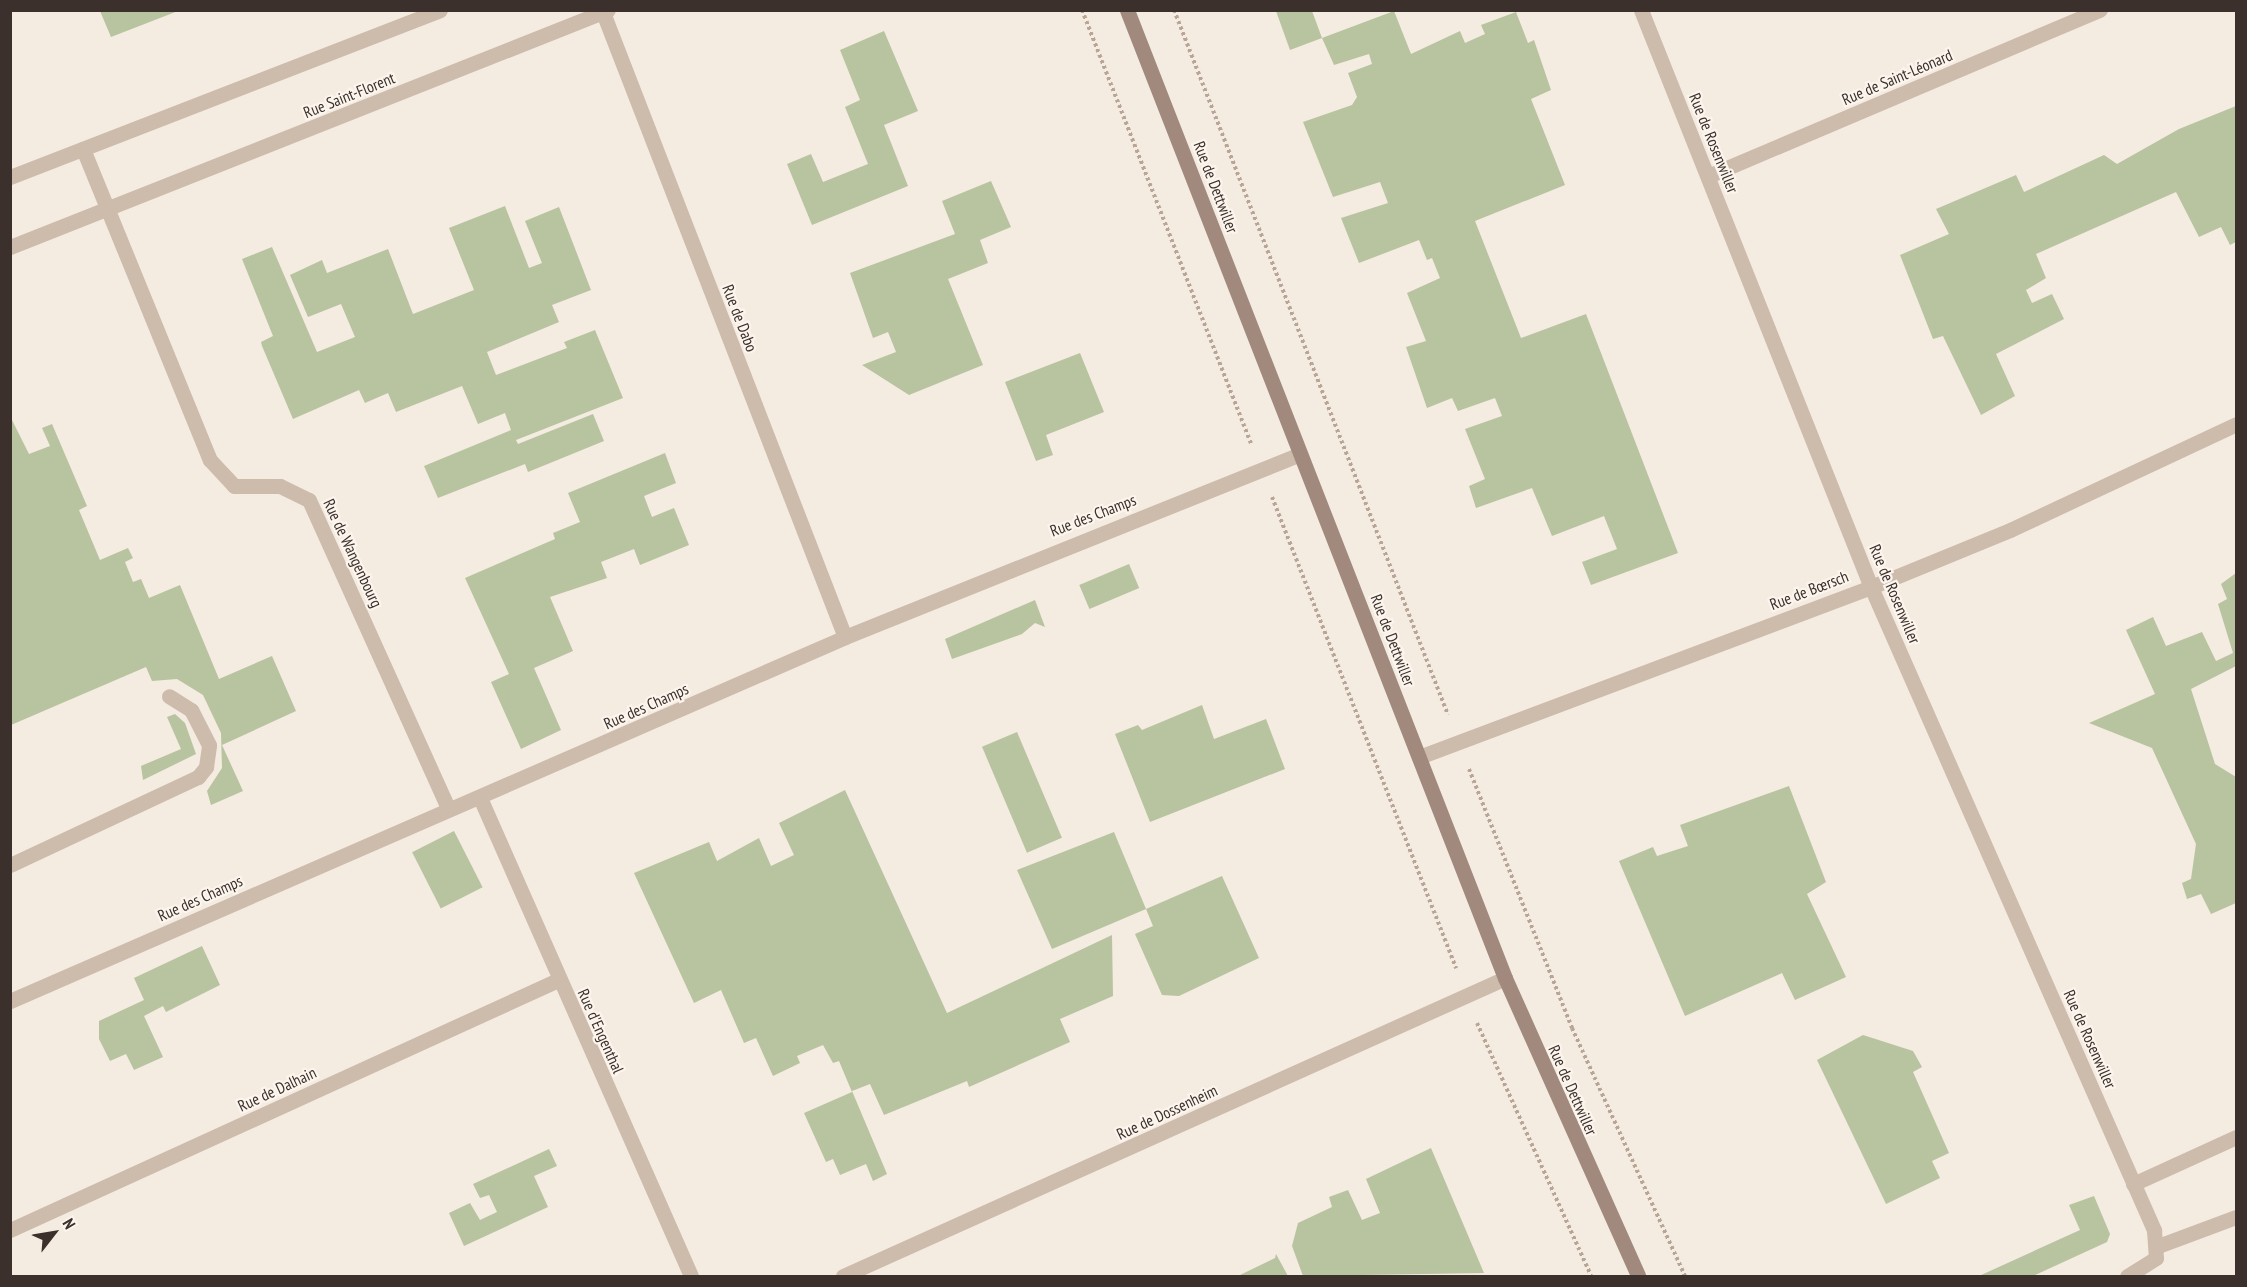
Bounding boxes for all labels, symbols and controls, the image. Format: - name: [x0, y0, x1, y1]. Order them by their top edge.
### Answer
- street label: Rue de Saint-Léonard: [1839, 45, 1955, 109]
- street label: Rue Saint-Florent: [301, 68, 397, 122]
- street label: Rue de Rosenwiller: [1685, 90, 1743, 196]
- street label: Rue de Dettwiller: [1190, 138, 1242, 236]
- street label: Rue de Dabo: [718, 282, 762, 354]
- street label: Rue des Champs: [1047, 490, 1139, 540]
- street label: Rue de Wangenbourg: [319, 496, 387, 610]
- street label: Rue de Rosenwiller: [1865, 541, 1925, 647]
- street label: Rue de Bœrsch: [1767, 566, 1851, 614]
- street label: Rue de Dettwiller: [1367, 591, 1419, 689]
- street label: Rue des Champs: [601, 679, 691, 733]
- street label: Rue des Champs: [155, 871, 245, 925]
- street label: Rue d'Engenthal: [574, 986, 628, 1076]
- street label: Rue de Rosenwiller: [2060, 987, 2120, 1091]
- street label: Rue de Dettwiller: [1545, 1042, 1601, 1138]
- street label: Rue de Dalhain: [235, 1063, 319, 1115]
- street label: Rue de Dossenheim: [1114, 1080, 1220, 1144]
- north arrow: [24, 1203, 84, 1263]
- text: N: [59, 1215, 80, 1233]

